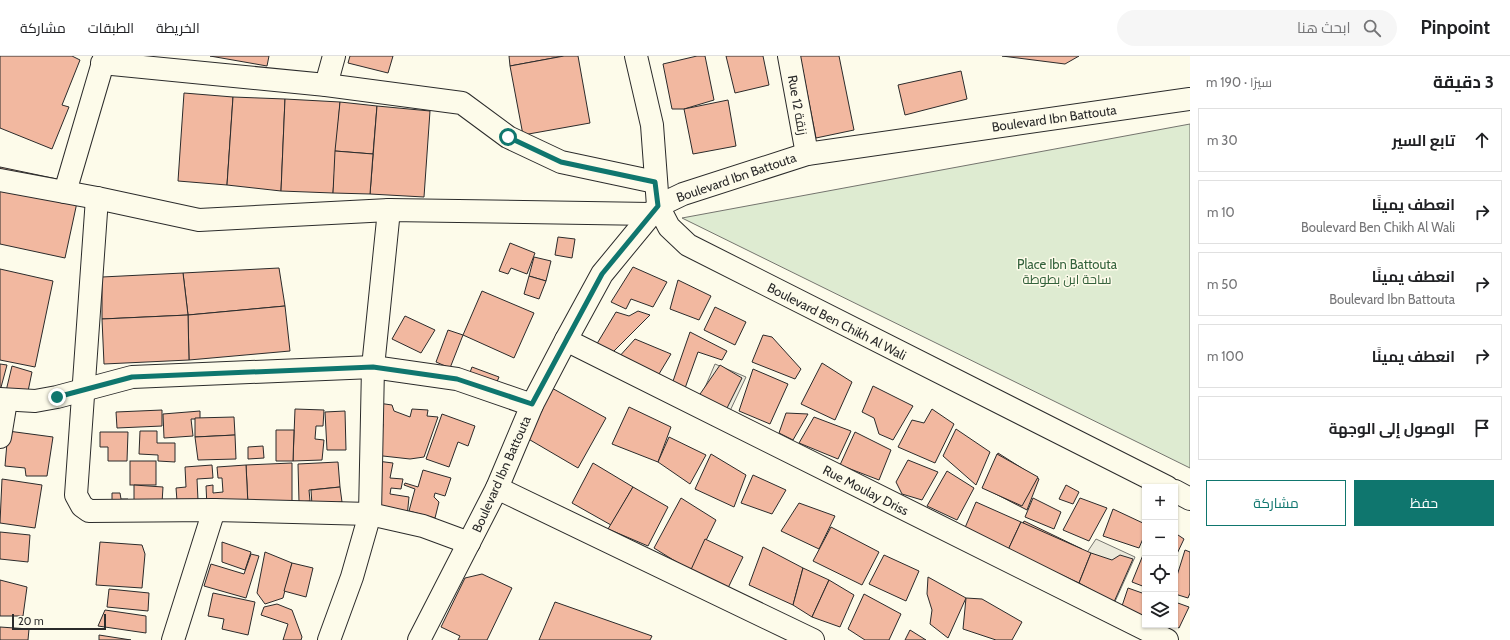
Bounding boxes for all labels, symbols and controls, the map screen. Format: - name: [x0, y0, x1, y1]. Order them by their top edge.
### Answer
- search box: [1117, 10, 1397, 46]
- text: Pinpoint: [1421, 16, 1490, 39]
- icon: search: [1361, 17, 1383, 39]
- text: مشاركة: [20, 19, 66, 37]
- text: الطبقات: [88, 19, 134, 37]
- text: الخريطة: [156, 19, 200, 37]
- text: ابحث هنا: [1297, 19, 1351, 37]
- text: 3 دقيقة: [1433, 72, 1494, 92]
- street label: Rue 12 زنقة: [785, 74, 811, 136]
- text: سيرًا · 190 m: [1206, 74, 1272, 90]
- street label: Boulevard Ibn Battouta: [991, 101, 1118, 135]
- route start: [499, 128, 517, 146]
- icon: ahead: [1471, 129, 1493, 151]
- text: 30 m: [1207, 132, 1237, 148]
- text: تابع السير: [1392, 132, 1455, 150]
- street label: Boulevard Ibn Battouta: [674, 149, 799, 205]
- text: انعطف يمينًا: [1372, 196, 1455, 214]
- icon: right: [1471, 201, 1493, 223]
- text: 10 m: [1207, 204, 1235, 220]
- text: Boulevard Ben Chikh Al Wali: [1301, 219, 1455, 235]
- park label: Place Ibn Battouta ساحة ابن بطوطة: [1017, 256, 1118, 287]
- text: انعطف يمينًا: [1372, 268, 1455, 286]
- icon: right: [1471, 273, 1493, 295]
- text: 50 m: [1207, 276, 1237, 292]
- street label: Boulevard Ben Chikh Al Wali: [765, 279, 909, 363]
- text: Boulevard Ibn Battouta: [1329, 291, 1455, 307]
- icon: right: [1471, 345, 1493, 367]
- text: 100 m: [1207, 348, 1244, 364]
- text: انعطف يمينًا: [1372, 348, 1455, 366]
- route end: [48, 388, 66, 406]
- street label: Boulevard Ibn Battouta: [468, 413, 534, 535]
- icon: arrive: [1471, 417, 1493, 439]
- text: الوصول إلى الوجهة: [1329, 420, 1455, 438]
- street label: Rue Moulay Driss: [821, 462, 912, 519]
- button: مشاركة: [1206, 480, 1346, 526]
- button: حفظ: [1354, 480, 1494, 526]
- map controls: [1142, 484, 1178, 628]
- button: +: [1142, 484, 1178, 520]
- button: −: [1142, 520, 1178, 556]
- button: locate: [1142, 556, 1178, 592]
- button: layers: [1142, 592, 1178, 628]
- scale bar: [12, 612, 106, 631]
- text: 20 m: [18, 614, 44, 628]

